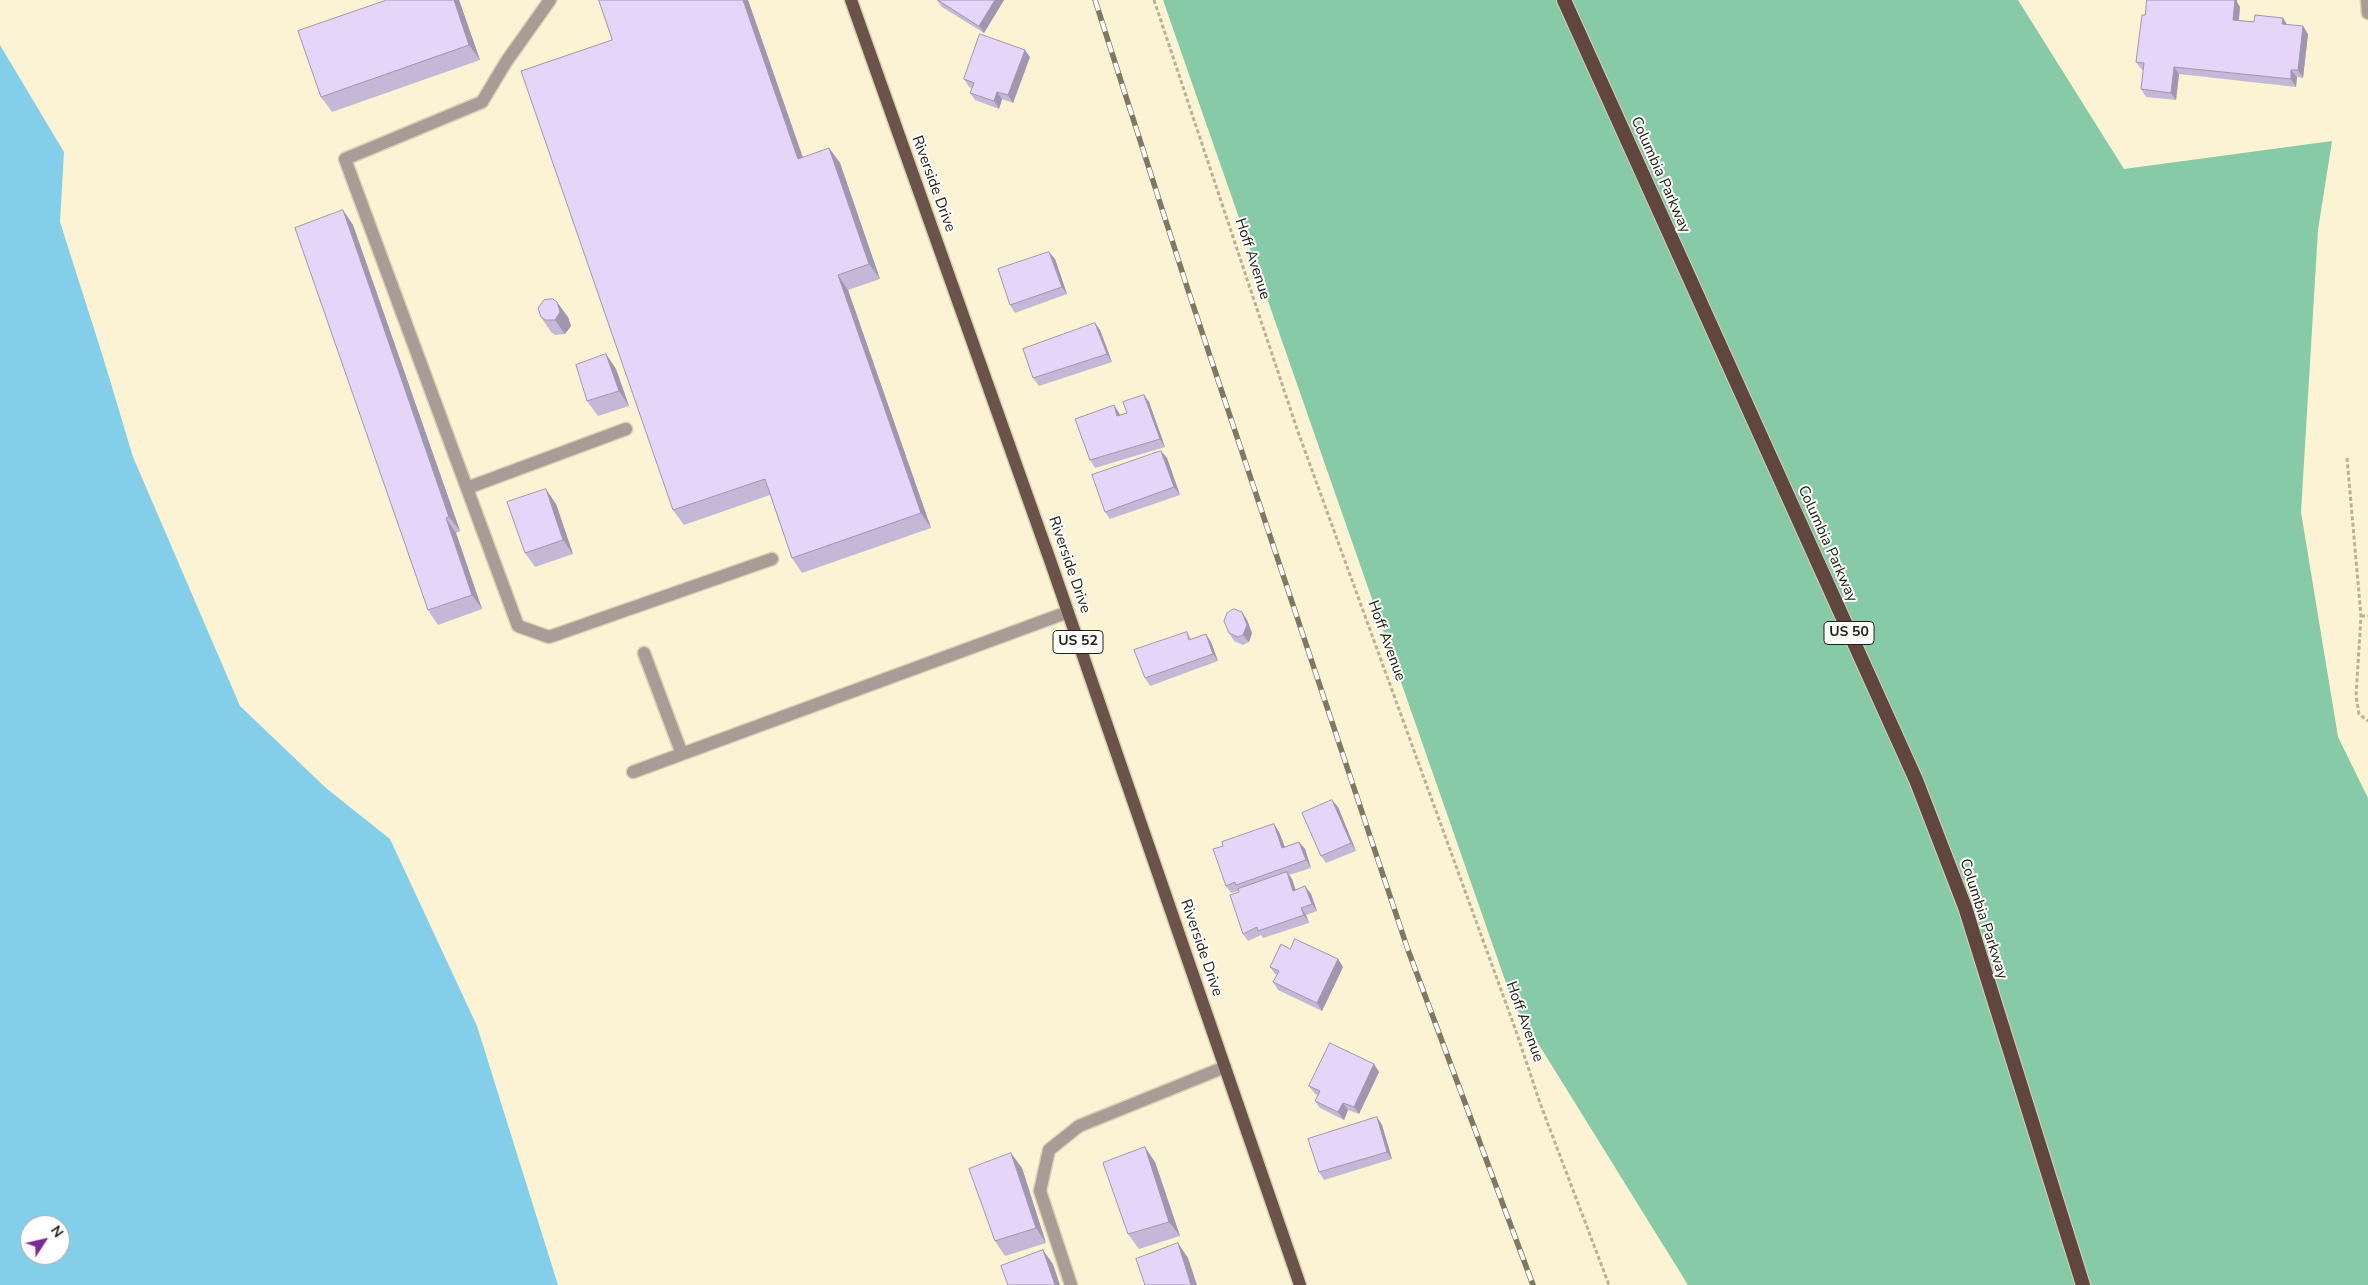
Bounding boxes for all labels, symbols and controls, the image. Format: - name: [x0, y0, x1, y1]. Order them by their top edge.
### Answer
- street label: Columbia Parkway: [1626, 114, 1694, 236]
- street label: Riverside Drive: [907, 133, 959, 235]
- street label: Hoff Avenue: [1230, 216, 1274, 302]
- street label: Columbia Parkway: [1793, 483, 1861, 605]
- street label: Riverside Drive: [1044, 514, 1094, 616]
- street label: Hoff Avenue: [1363, 598, 1409, 684]
- road number: US 50: [1824, 622, 1874, 644]
- road number: US 52: [1053, 630, 1103, 654]
- street label: Columbia Parkway: [1955, 857, 2011, 981]
- street label: Riverside Drive: [1176, 897, 1226, 999]
- street label: Hoff Avenue: [1501, 979, 1547, 1065]
- north arrow: [20, 1215, 70, 1265]
- text: N: [46, 1222, 68, 1241]

